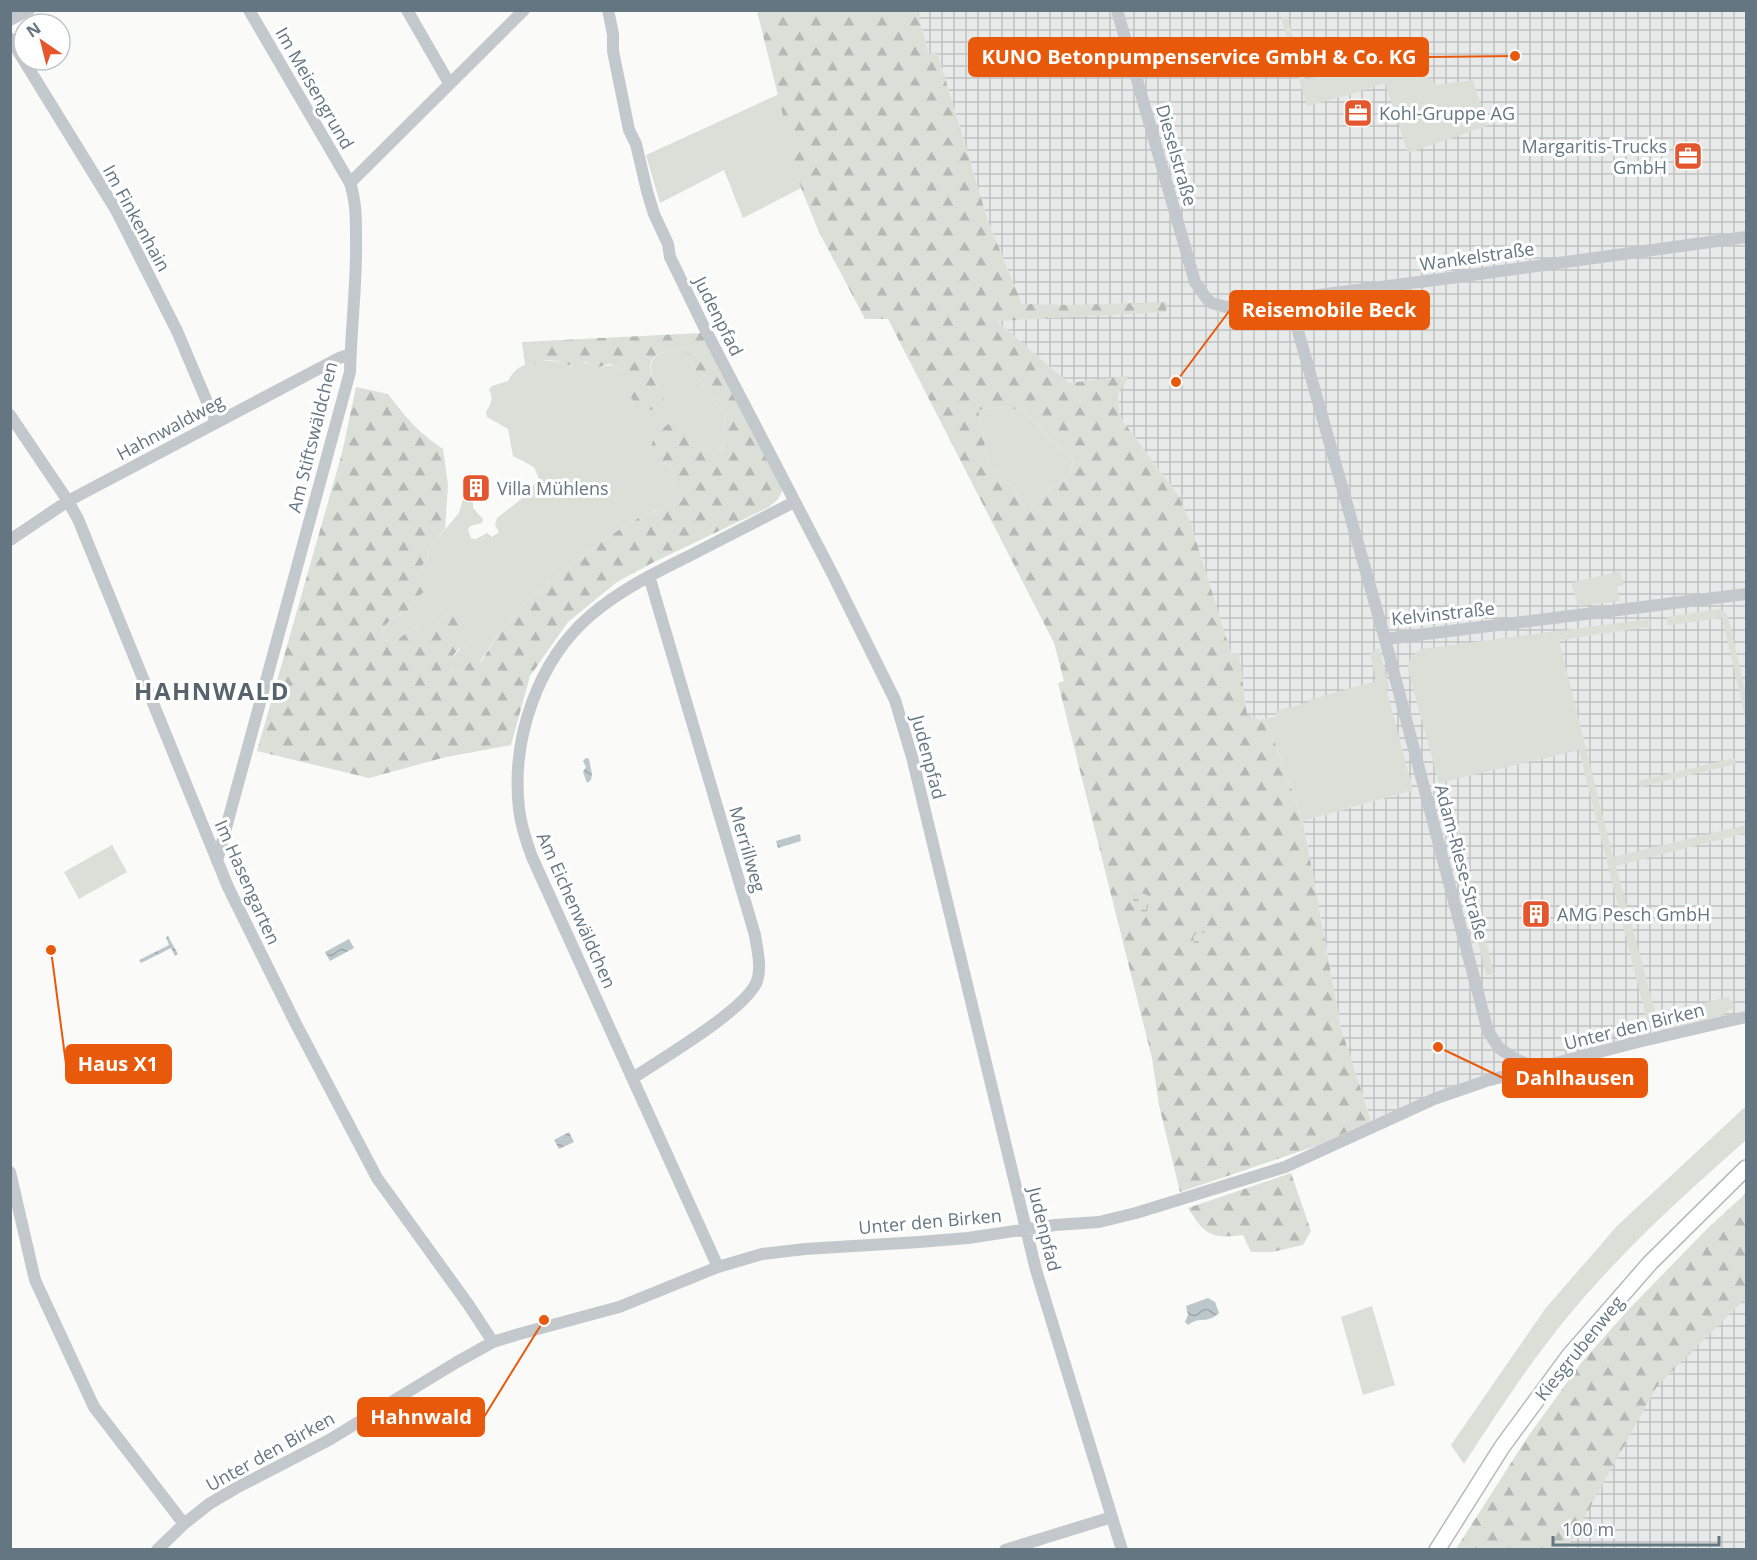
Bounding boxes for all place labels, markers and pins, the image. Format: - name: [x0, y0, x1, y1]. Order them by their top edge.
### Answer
- callout: KUNO Betonpumpenservice GmbH & Co. KG: [969, 38, 1428, 76]
- office icon: Kohl-Gruppe AG: [1342, 97, 1374, 129]
- place label: Kohl-Gruppe AG: [1379, 101, 1515, 125]
- place label: Margaritis-Trucks GmbH: [1521, 134, 1667, 179]
- office icon: Margaritis-Trucks GmbH: [1672, 140, 1704, 172]
- callout: Reisemobile Beck: [1230, 291, 1429, 329]
- building icon: Villa Mühlens: [460, 472, 492, 504]
- place label: Villa Mühlens: [497, 476, 609, 500]
- building icon: AMG Pesch GmbH: [1520, 898, 1552, 930]
- place label: AMG Pesch GmbH: [1557, 902, 1710, 926]
- callout: Haus X1: [66, 1045, 171, 1083]
- callout: Dahlhausen: [1503, 1059, 1647, 1097]
- callout: Hahnwald: [358, 1398, 484, 1436]

